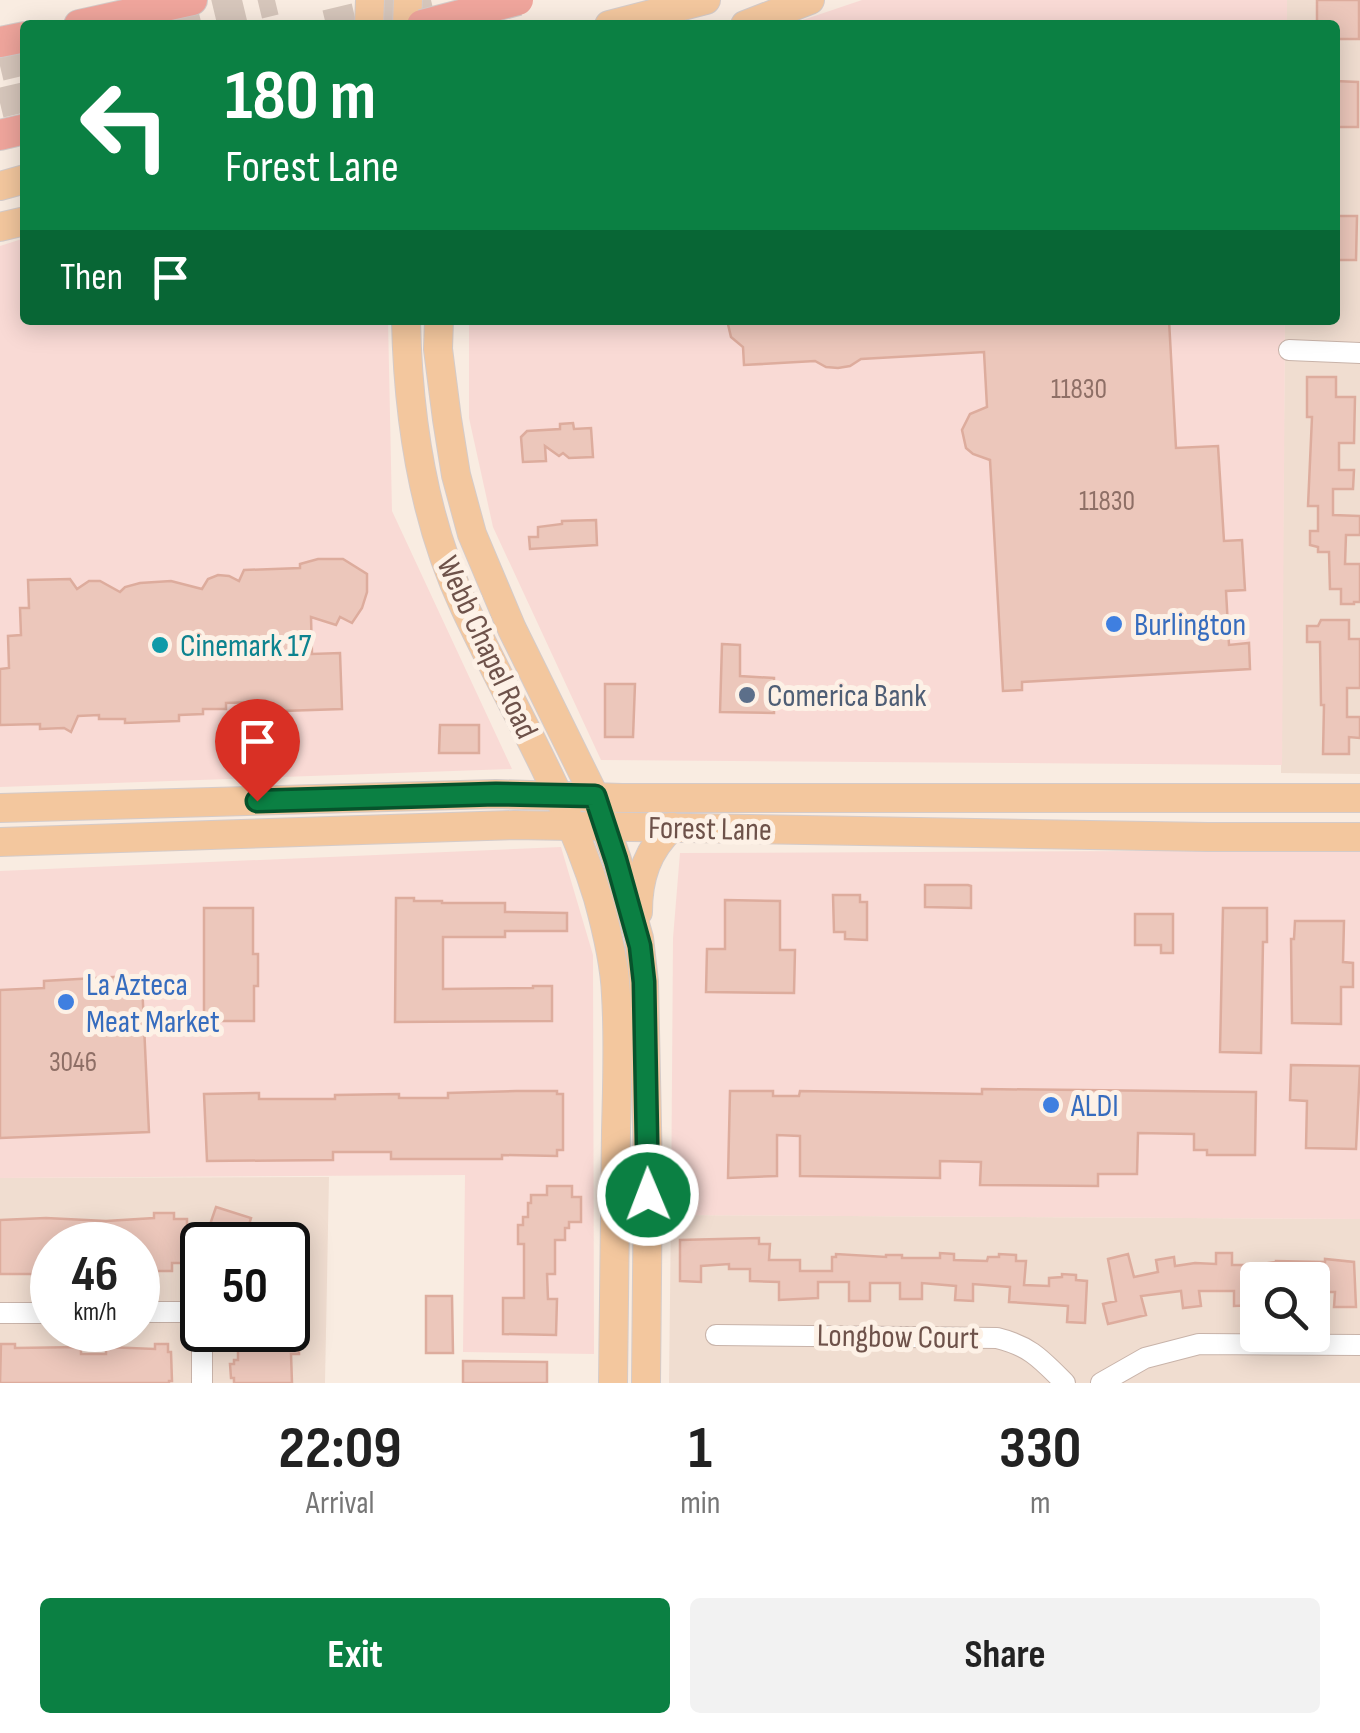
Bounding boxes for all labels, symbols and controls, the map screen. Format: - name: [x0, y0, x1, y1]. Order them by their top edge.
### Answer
- text: 180 m: [225, 55, 376, 139]
- icon: left: [60, 60, 190, 190]
- text: Forest Lane: [225, 140, 399, 195]
- icon: arrive: [143, 250, 198, 305]
- text: Then: [60, 255, 123, 300]
- house number: 11830: [1051, 373, 1107, 406]
- house number: 11830: [1079, 485, 1135, 518]
- street label: Webb Chapel Road: [427, 550, 546, 745]
- place label: Burlington: [1134, 606, 1246, 645]
- marker: Burlington: [1103, 613, 1125, 635]
- place label: Cinemark 17: [180, 627, 312, 666]
- marker: Cinemark 17: [149, 634, 171, 656]
- place label: Comerica Bank: [767, 677, 926, 716]
- marker: Comerica Bank: [736, 684, 758, 706]
- pin: [215, 699, 300, 802]
- icon: arrive: [230, 714, 285, 769]
- street label: Forest Lane: [648, 809, 772, 850]
- place label: La Azteca Meat Market: [86, 966, 220, 1042]
- marker: La Azteca Meat Market: [55, 991, 77, 1013]
- house number: 3046: [49, 1046, 97, 1079]
- place label: ALDI: [1070, 1087, 1119, 1126]
- marker: ALDI: [1040, 1094, 1062, 1116]
- position arrow: [596, 1143, 700, 1247]
- speed limit sign: 50: [180, 1222, 310, 1352]
- text: 46: [72, 1245, 118, 1305]
- map controls: [1240, 1262, 1330, 1352]
- button: search: [1240, 1262, 1330, 1352]
- text: km/h: [73, 1297, 117, 1328]
- street label: Longbow Court: [817, 1317, 979, 1358]
- text: 22:09: [279, 1413, 402, 1485]
- text: 1: [689, 1413, 712, 1485]
- text: 330: [999, 1413, 1081, 1485]
- text: Arrival: [306, 1484, 375, 1523]
- text: min: [680, 1484, 720, 1523]
- text: m: [1030, 1484, 1050, 1523]
- button: Exit: [40, 1598, 670, 1713]
- button: Share: [690, 1598, 1320, 1713]

